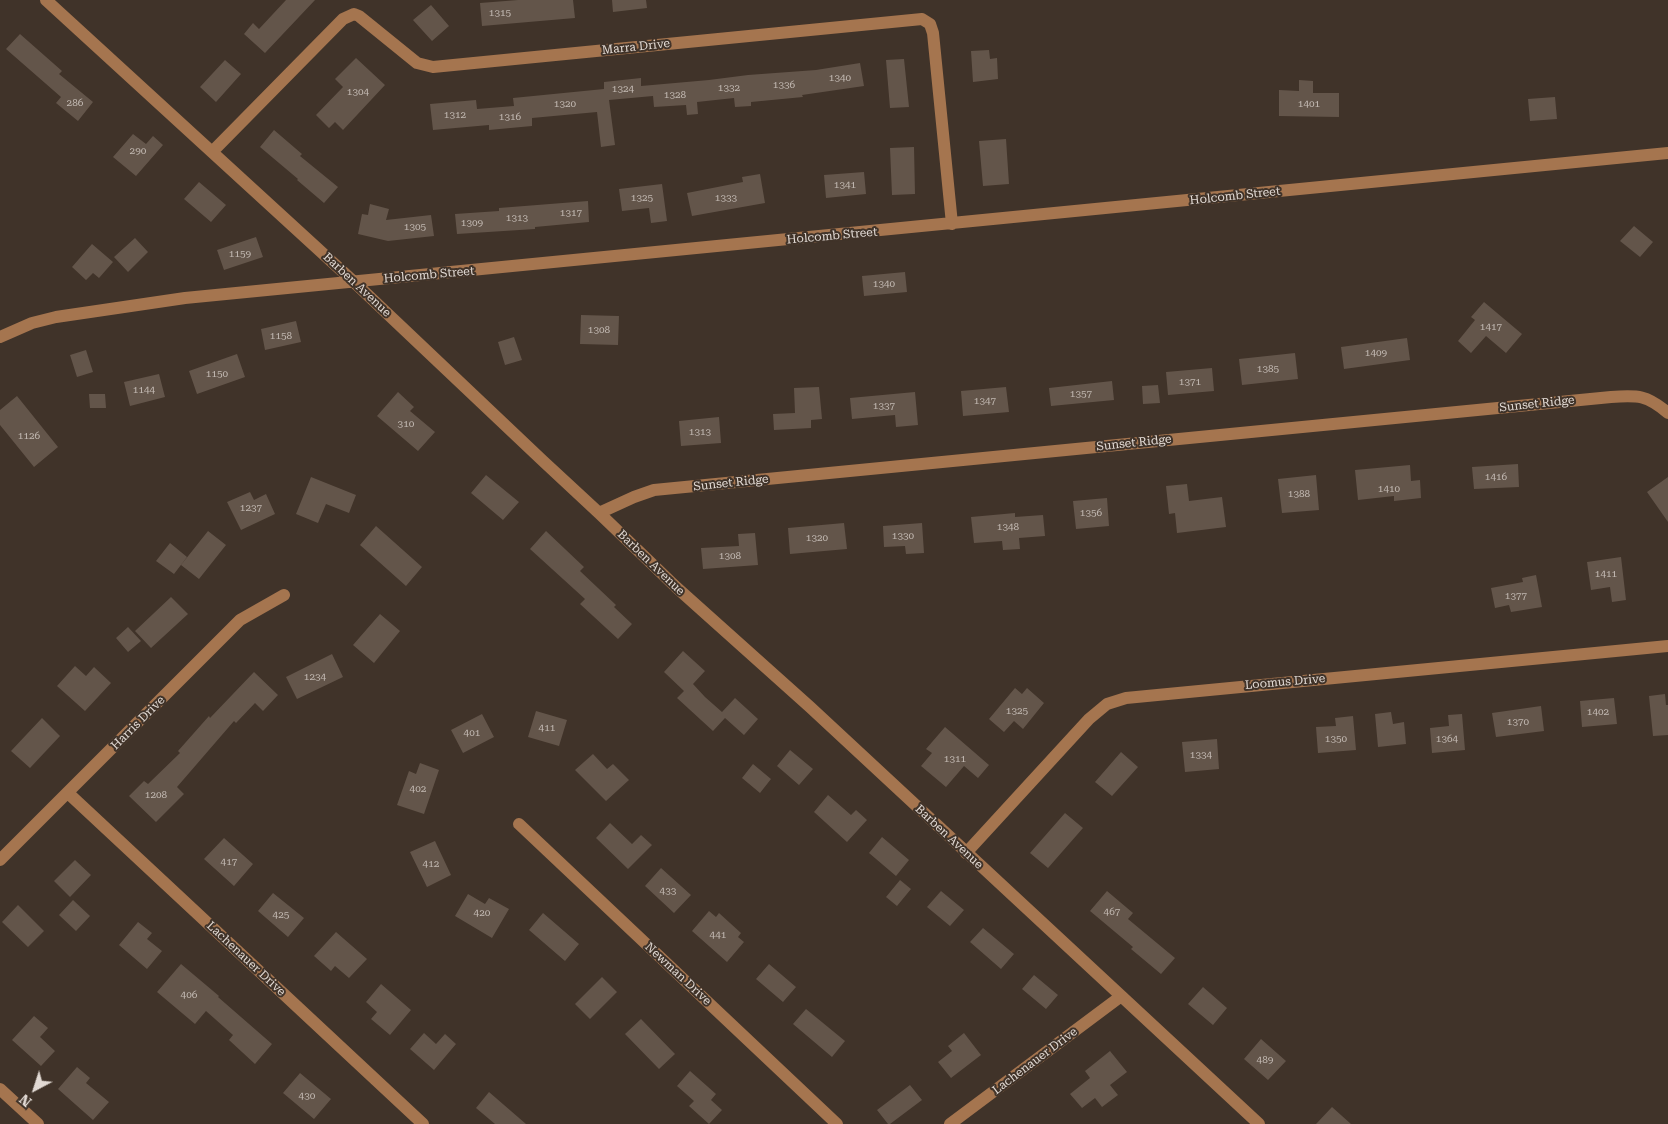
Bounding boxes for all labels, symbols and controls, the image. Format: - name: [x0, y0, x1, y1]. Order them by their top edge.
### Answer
- house number: 1315: [489, 7, 511, 19]
- street label: Marra Drive: [601, 36, 671, 58]
- house number: 1340: [829, 72, 851, 84]
- house number: 1336: [773, 79, 795, 91]
- house number: 1332: [718, 82, 740, 94]
- house number: 1324: [612, 83, 634, 95]
- house number: 1304: [347, 86, 369, 98]
- house number: 1328: [664, 89, 686, 101]
- house number: 286: [67, 97, 83, 109]
- house number: 1320: [554, 98, 576, 110]
- house number: 1401: [1298, 98, 1320, 110]
- house number: 1312: [444, 109, 466, 121]
- house number: 1316: [499, 111, 521, 123]
- house number: 290: [130, 145, 146, 157]
- house number: 1341: [834, 179, 856, 191]
- street label: Holcomb Street: [1189, 184, 1281, 208]
- house number: 1325: [631, 192, 653, 204]
- house number: 1333: [715, 192, 737, 204]
- house number: 1317: [560, 207, 582, 219]
- house number: 1313: [506, 212, 528, 224]
- house number: 1309: [461, 217, 483, 229]
- house number: 1305: [404, 221, 426, 233]
- street label: Holcomb Street: [786, 225, 878, 247]
- house number: 1159: [229, 248, 251, 260]
- street label: Barben Avenue: [320, 250, 394, 320]
- street label: Holcomb Street: [383, 264, 475, 286]
- house number: 1340: [873, 278, 895, 290]
- house number: 1417: [1480, 321, 1502, 333]
- house number: 1308: [588, 324, 610, 336]
- house number: 1158: [270, 330, 292, 342]
- house number: 1409: [1365, 347, 1387, 359]
- house number: 1385: [1257, 363, 1279, 375]
- house number: 1150: [206, 368, 228, 380]
- house number: 1371: [1179, 376, 1201, 388]
- house number: 1144: [133, 384, 155, 396]
- house number: 1357: [1070, 388, 1092, 400]
- street label: Sunset Ridge: [1499, 393, 1575, 415]
- house number: 1347: [974, 395, 996, 407]
- house number: 1337: [873, 400, 895, 412]
- house number: 310: [398, 418, 414, 430]
- house number: 1313: [689, 426, 711, 438]
- house number: 1126: [18, 430, 40, 442]
- street label: Sunset Ridge: [1096, 432, 1172, 454]
- house number: 1416: [1485, 471, 1507, 483]
- street label: Sunset Ridge: [693, 472, 769, 494]
- house number: 1410: [1378, 483, 1400, 495]
- house number: 1388: [1288, 488, 1310, 500]
- house number: 1237: [240, 502, 262, 514]
- house number: 1356: [1080, 507, 1102, 519]
- house number: 1348: [997, 521, 1019, 533]
- street label: Barben Avenue: [615, 527, 687, 599]
- house number: 1330: [892, 530, 914, 542]
- house number: 1320: [806, 532, 828, 544]
- house number: 1308: [719, 550, 741, 562]
- house number: 1411: [1595, 568, 1617, 580]
- house number: 1377: [1505, 590, 1527, 602]
- house number: 1234: [304, 671, 326, 683]
- street label: Loomus Drive: [1244, 671, 1326, 693]
- street label: Harris Drive: [108, 693, 168, 753]
- house number: 1325: [1006, 705, 1028, 717]
- house number: 1402: [1587, 706, 1609, 718]
- house number: 1370: [1507, 716, 1529, 728]
- house number: 411: [539, 722, 555, 734]
- house number: 401: [464, 727, 480, 739]
- house number: 1350: [1325, 733, 1347, 745]
- house number: 1364: [1436, 733, 1458, 745]
- house number: 1334: [1190, 749, 1212, 761]
- house number: 1311: [944, 753, 966, 765]
- house number: 402: [410, 783, 426, 795]
- house number: 1208: [145, 789, 167, 801]
- street label: Barben Avenue: [912, 802, 986, 872]
- house number: 417: [221, 856, 237, 868]
- house number: 412: [423, 858, 439, 870]
- house number: 433: [660, 885, 676, 897]
- house number: 467: [1104, 906, 1120, 918]
- house number: 420: [474, 907, 490, 919]
- house number: 425: [273, 909, 289, 921]
- street label: Lachenauer Drive: [204, 919, 288, 999]
- house number: 441: [710, 929, 726, 941]
- street label: Newman Drive: [642, 940, 714, 1008]
- house number: 406: [181, 989, 197, 1001]
- street label: Lachenauer Drive: [990, 1024, 1080, 1098]
- house number: 489: [1257, 1054, 1273, 1066]
- north arrow: [10, 1064, 60, 1114]
- house number: 430: [299, 1090, 315, 1102]
- text: N: [16, 1091, 35, 1110]

